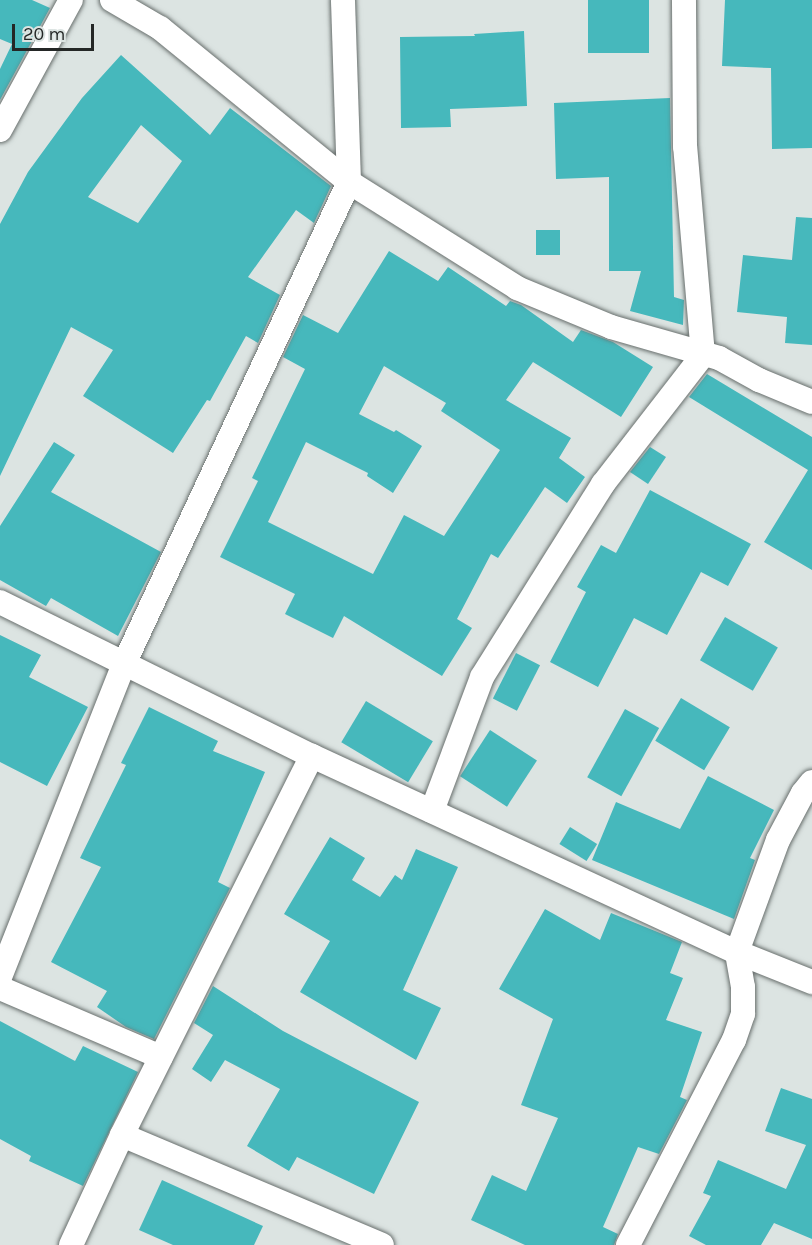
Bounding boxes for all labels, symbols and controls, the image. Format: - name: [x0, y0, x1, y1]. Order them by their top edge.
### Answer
- scale bar: [15, 12, 98, 50]
- text: 20 m: [23, 23, 65, 45]

